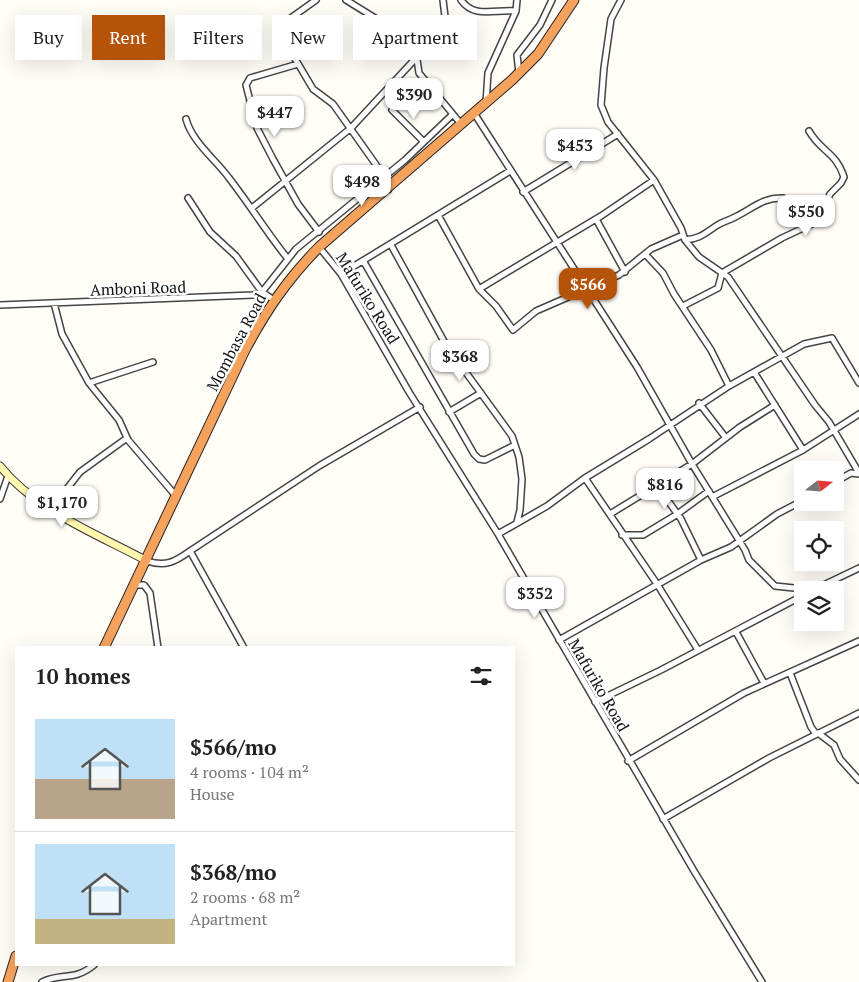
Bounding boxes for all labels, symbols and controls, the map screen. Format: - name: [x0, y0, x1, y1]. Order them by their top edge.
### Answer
- chip: Buy: [15, 15, 82, 60]
- chip: Rent: [92, 15, 165, 60]
- chip: Filters: [175, 15, 262, 60]
- chip: New: [272, 15, 343, 60]
- chip: Apartment: [353, 15, 477, 60]
- pin: $390: [384, 78, 444, 120]
- text: $390: [396, 83, 432, 105]
- pin: $447: [245, 96, 305, 138]
- text: $447: [257, 101, 293, 123]
- pin: $453: [545, 128, 605, 171]
- text: $453: [557, 134, 593, 156]
- pin: $498: [332, 164, 392, 207]
- text: $498: [344, 170, 380, 192]
- pin: $550: [776, 194, 836, 237]
- text: $550: [788, 200, 824, 222]
- street label: Mafuriko Road: [331, 248, 405, 348]
- pin: $566: [558, 268, 618, 310]
- text: $566: [570, 273, 606, 295]
- street label: Amboni Road: [90, 275, 187, 301]
- street label: Mombasa Road: [201, 289, 271, 395]
- pin: $368: [430, 340, 490, 382]
- text: $368: [442, 345, 478, 367]
- north arrow: [794, 461, 844, 511]
- map controls: [794, 461, 844, 631]
- pin: $816: [635, 468, 695, 510]
- text: $816: [647, 473, 683, 495]
- pin: $1,170: [21, 486, 103, 528]
- text: $1,170: [37, 491, 87, 513]
- button: locate: [794, 521, 844, 571]
- pin: $352: [505, 576, 565, 619]
- button: layers: [794, 581, 844, 631]
- text: $352: [517, 582, 553, 604]
- street label: Mafuriko Road: [563, 634, 635, 736]
- text: 10 homes: [35, 662, 131, 690]
- icon: filters: [467, 662, 495, 690]
- text: $566/mo: [190, 733, 277, 761]
- icon: home: [75, 739, 135, 799]
- text: 4 rooms · 104 m²: [190, 761, 309, 783]
- text: House: [190, 783, 235, 805]
- text: $368/mo: [190, 858, 277, 886]
- icon: home: [75, 864, 135, 924]
- text: 2 rooms · 68 m²: [190, 886, 300, 908]
- text: Apartment: [190, 908, 267, 930]

